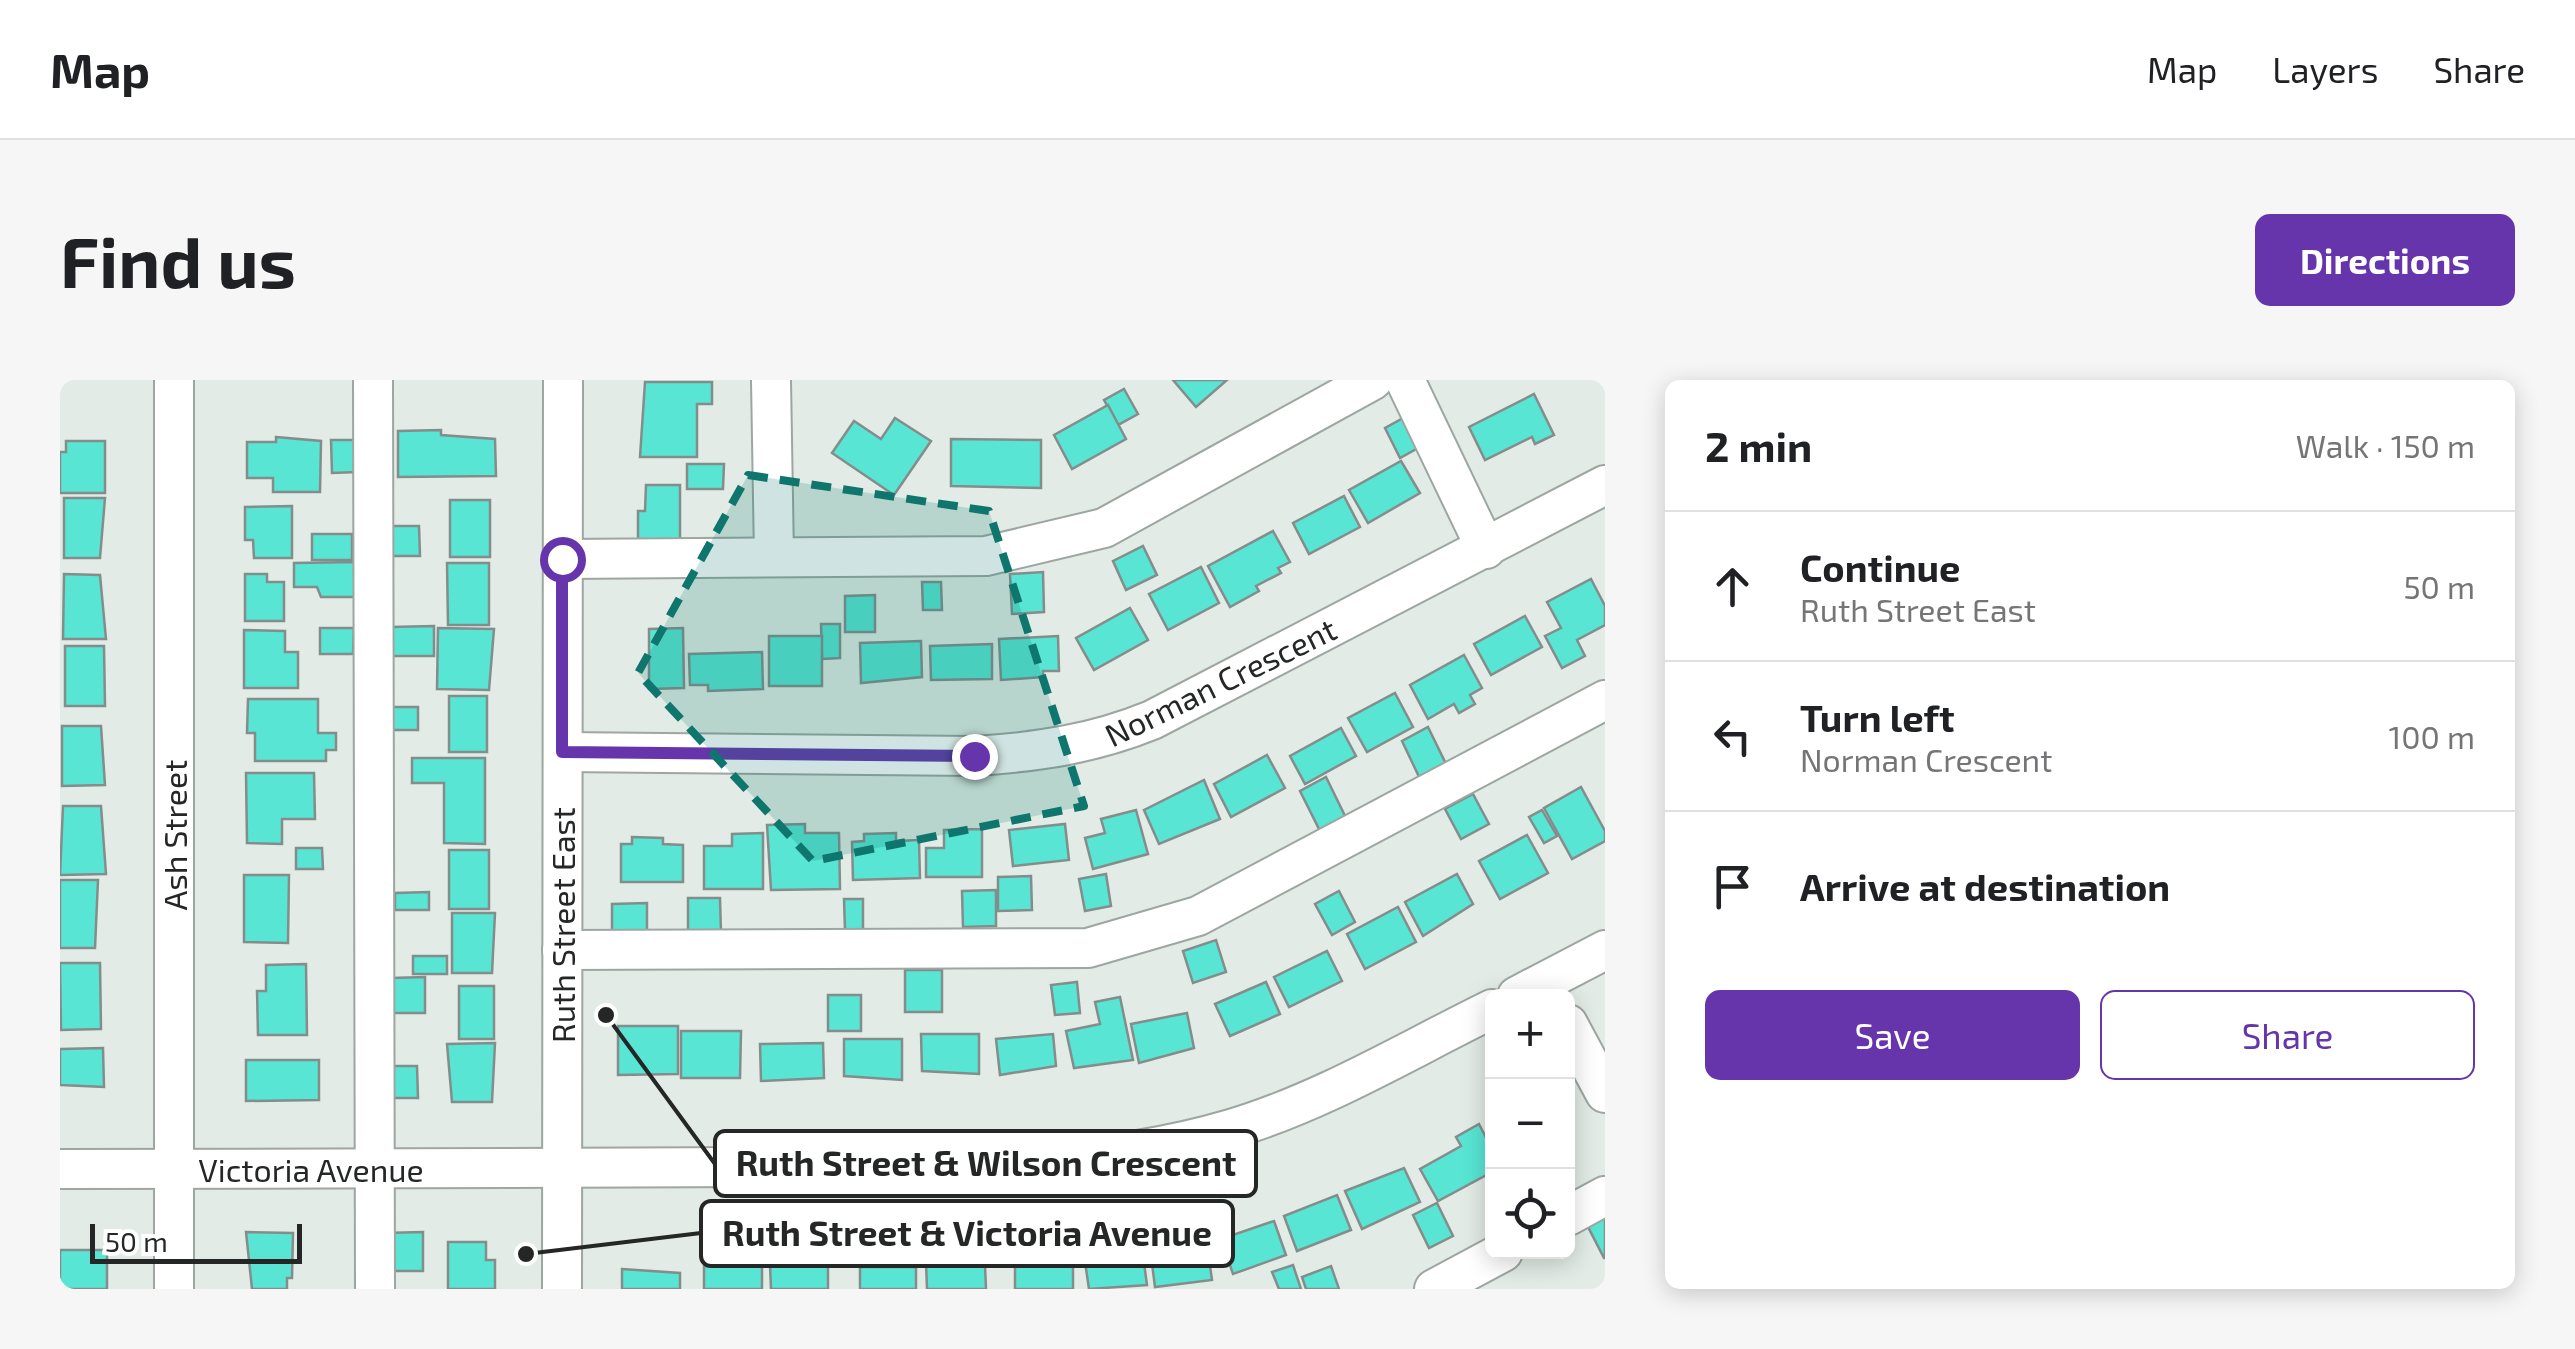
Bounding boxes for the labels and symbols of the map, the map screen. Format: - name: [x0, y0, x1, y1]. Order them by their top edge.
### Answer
- route start: [540, 537, 586, 583]
- street label: Norman Crescent: [1098, 609, 1342, 753]
- route end: [952, 734, 998, 780]
- street label: Ash Street: [155, 760, 193, 910]
- street label: Ruth Street East: [543, 807, 581, 1043]
- callout: Ruth Street & Wilson Crescent: [715, 1131, 1256, 1196]
- text: Ruth Street & Wilson Crescent: [736, 1141, 1236, 1183]
- street label: Victoria Avenue: [198, 1150, 424, 1188]
- callout: Ruth Street & Victoria Avenue: [701, 1201, 1233, 1266]
- text: Ruth Street & Victoria Avenue: [722, 1211, 1212, 1253]
- scale bar: [90, 1219, 302, 1264]

